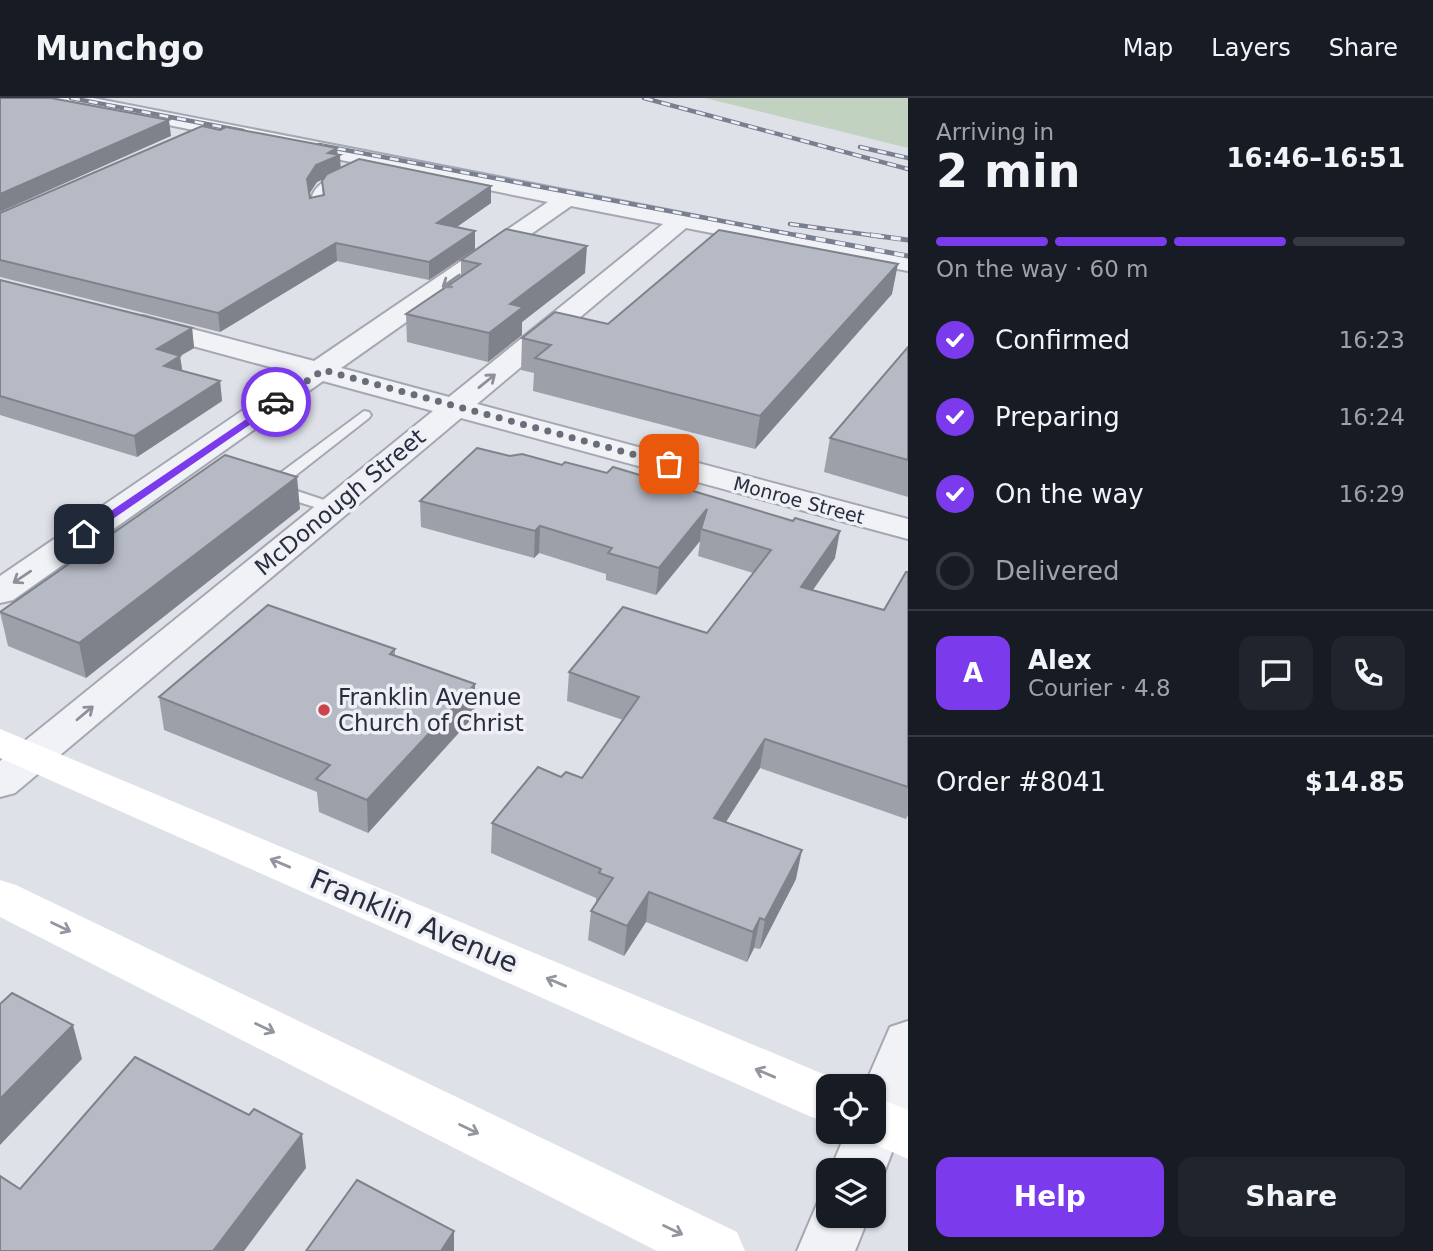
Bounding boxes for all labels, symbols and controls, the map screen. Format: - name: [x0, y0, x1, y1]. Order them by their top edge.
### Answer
- text: Munchgo: [35, 29, 204, 68]
- text: Map: [1123, 34, 1173, 62]
- text: Layers: [1211, 34, 1291, 62]
- text: Share: [1329, 34, 1398, 62]
- text: Arriving in: [936, 119, 1054, 145]
- text: 16:46–16:51: [1226, 143, 1405, 173]
- text: 2 min: [936, 144, 1080, 198]
- text: On the way · 60 m: [936, 256, 1148, 282]
- one-way arrow: [442, 274, 461, 288]
- icon: check: [936, 321, 974, 359]
- text: Confirmed: [995, 325, 1130, 355]
- text: 16:23: [1339, 327, 1405, 353]
- courier: [241, 367, 311, 437]
- one-way arrow: [477, 373, 495, 389]
- icon: car: [257, 383, 295, 421]
- icon: check: [936, 398, 974, 436]
- text: Preparing: [995, 402, 1120, 432]
- text: 16:24: [1339, 404, 1405, 430]
- street label: McDonough Street: [250, 423, 430, 581]
- pin: [639, 434, 699, 494]
- icon: bag: [650, 445, 688, 483]
- street label: Monroe Street: [731, 472, 867, 528]
- icon: check: [936, 475, 974, 513]
- text: On the way: [995, 479, 1144, 509]
- text: 16:29: [1339, 481, 1405, 507]
- pin: [54, 504, 114, 564]
- icon: home: [65, 515, 103, 553]
- text: Delivered: [995, 556, 1119, 586]
- one-way arrow: [13, 570, 32, 584]
- button: chat: [1239, 636, 1313, 710]
- button: phone: [1331, 636, 1405, 710]
- text: Alex: [1028, 645, 1091, 675]
- text: A: [963, 658, 983, 688]
- text: Courier · 4.8: [1028, 675, 1171, 701]
- place label: Franklin Avenue Church of Christ: [338, 684, 524, 736]
- marker: Franklin Avenue Church of Christ: [316, 702, 332, 718]
- one-way arrow: [75, 705, 93, 721]
- text: Order #8041: [936, 767, 1106, 797]
- text: $14.85: [1305, 767, 1405, 797]
- one-way arrow: [270, 856, 291, 869]
- street label: Franklin Avenue: [305, 862, 523, 980]
- one-way arrow: [50, 921, 71, 934]
- one-way arrow: [546, 975, 567, 988]
- one-way arrow: [254, 1021, 275, 1035]
- one-way arrow: [755, 1065, 776, 1078]
- map controls: [816, 1074, 886, 1228]
- button: locate: [816, 1074, 886, 1144]
- one-way arrow: [458, 1122, 479, 1136]
- button: Help: [936, 1157, 1164, 1237]
- button: Share: [1178, 1157, 1405, 1237]
- button: layers: [816, 1158, 886, 1228]
- one-way arrow: [662, 1223, 683, 1237]

